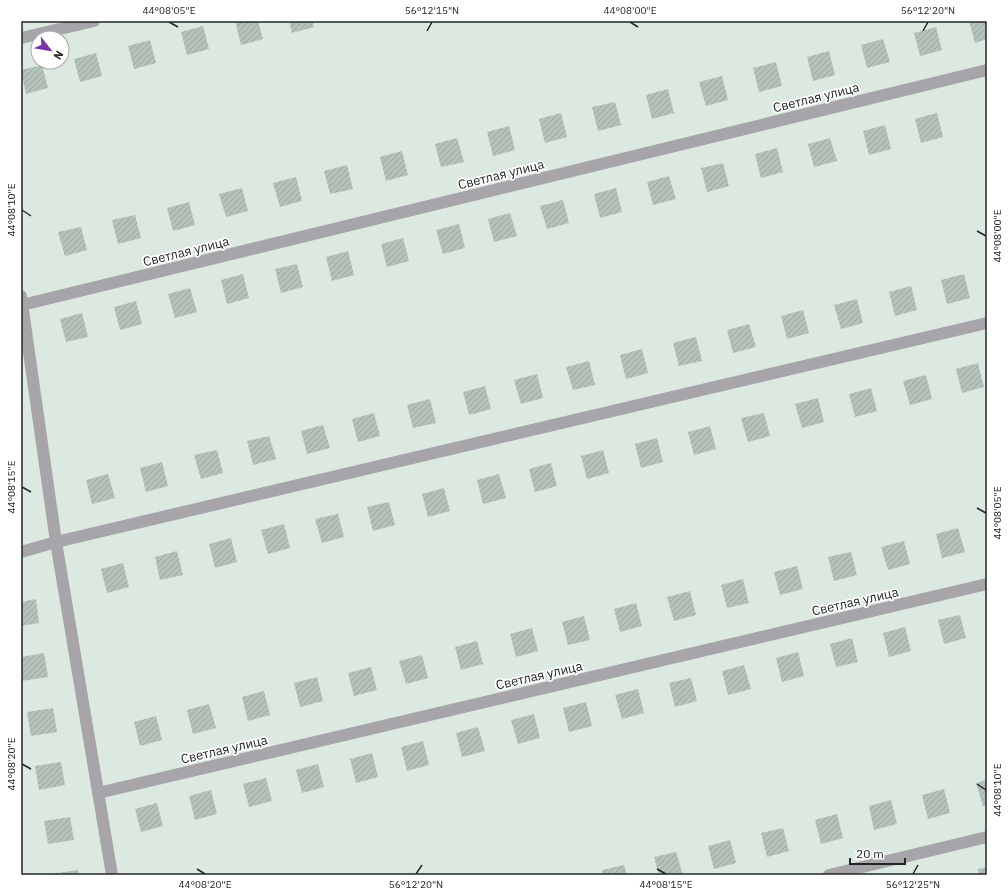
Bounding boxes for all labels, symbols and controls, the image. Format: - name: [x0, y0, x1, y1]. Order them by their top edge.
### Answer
- text: 44°08'05"E: [142, 4, 196, 17]
- text: 56°12'15"N: [405, 4, 459, 17]
- text: 44°08'00"E: [603, 4, 657, 17]
- text: 56°12'20"N: [901, 4, 955, 17]
- north arrow: [30, 30, 70, 70]
- text: N: [51, 48, 67, 62]
- street label: Светлая улица: [771, 79, 861, 116]
- street label: Светлая улица: [456, 156, 546, 193]
- text: 44°08'10"E: [5, 183, 18, 237]
- text: 44°08'00"E: [991, 209, 1004, 263]
- street label: Светлая улица: [141, 233, 231, 270]
- text: 44°08'15"E: [5, 460, 18, 514]
- text: 44°08'05"E: [991, 486, 1004, 540]
- street label: Светлая улица: [810, 583, 900, 620]
- street label: Светлая улица: [494, 657, 584, 694]
- street label: Светлая улица: [179, 731, 269, 768]
- text: 44°08'20"E: [5, 737, 18, 791]
- text: 44°08'10"E: [991, 763, 1004, 817]
- scale bar: [850, 840, 905, 866]
- text: 20 m: [856, 846, 884, 861]
- text: 44°08'20"E: [178, 878, 232, 891]
- text: 56°12'20"N: [389, 878, 443, 891]
- text: 44°08'15"E: [639, 878, 693, 891]
- text: 56°12'25"N: [886, 878, 940, 891]

